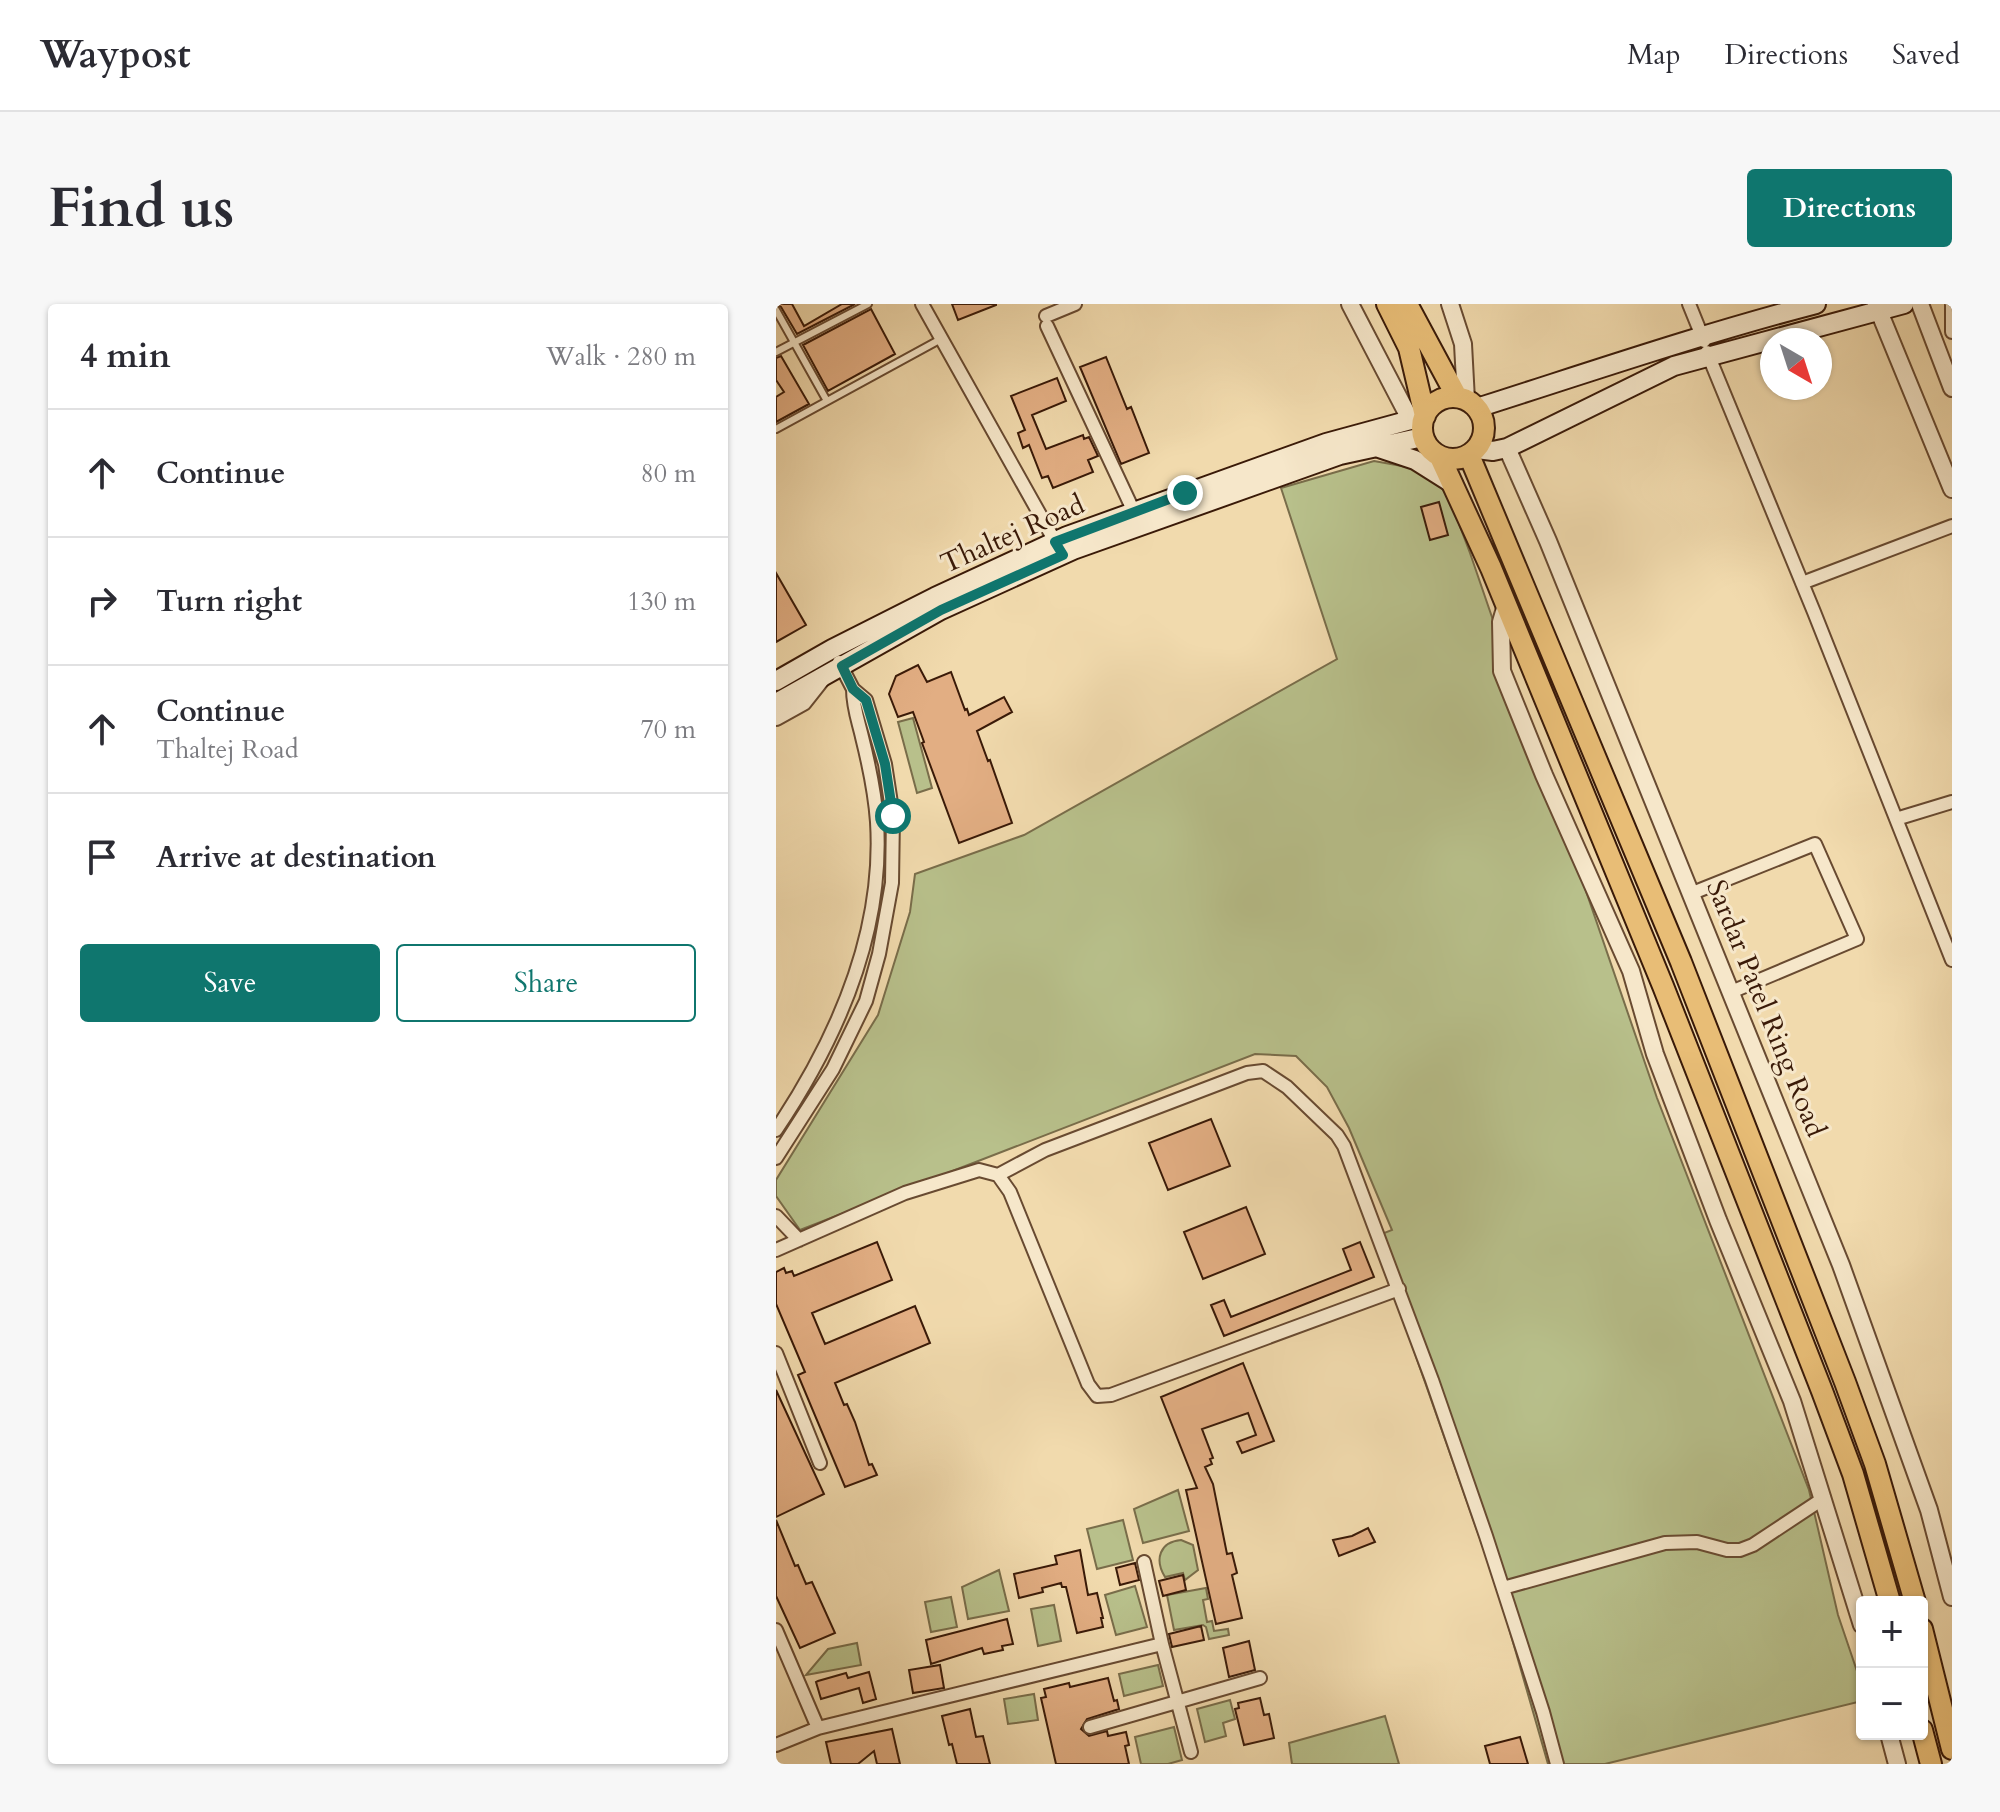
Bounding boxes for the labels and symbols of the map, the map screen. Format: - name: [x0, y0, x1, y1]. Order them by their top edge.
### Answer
- north arrow: [1760, 328, 1832, 400]
- route end: [1167, 475, 1203, 511]
- street label: Thaltej Road: [934, 485, 1090, 583]
- route start: [875, 798, 911, 834]
- street label: Sardar Patel Ring Road: [1697, 874, 1835, 1143]

